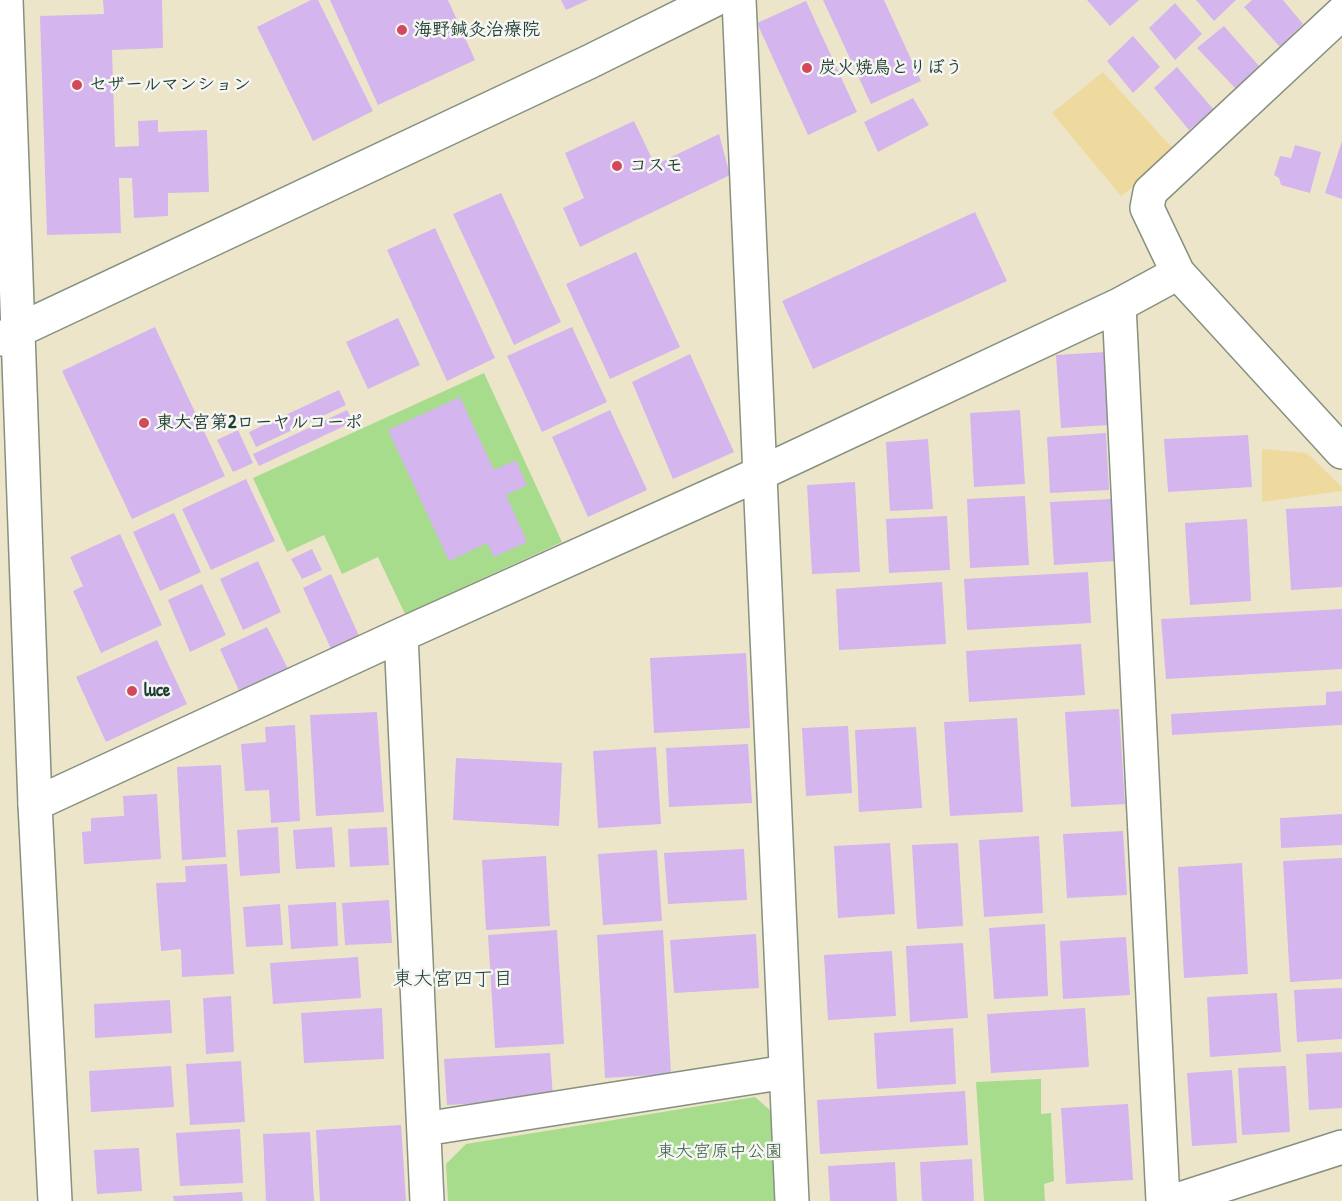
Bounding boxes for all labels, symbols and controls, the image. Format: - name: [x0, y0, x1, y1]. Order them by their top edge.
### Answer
- place label: 海野鍼灸治療院: [414, 19, 540, 41]
- marker: 海野鍼灸治療院: [395, 23, 409, 37]
- place label: 炭火焼鳥とりぼう: [819, 57, 963, 79]
- marker: 炭火焼鳥とりぼう: [800, 61, 814, 75]
- place label: セザールマンション: [89, 74, 251, 96]
- marker: セザールマンション: [70, 78, 84, 92]
- place label: コスモ: [629, 155, 683, 177]
- marker: コスモ: [610, 159, 624, 173]
- place label: 東大宮第2ローヤルコーポ: [156, 412, 362, 434]
- marker: 東大宮第2ローヤルコーポ: [137, 416, 151, 430]
- place label: luce: [144, 680, 170, 702]
- marker: luce: [125, 684, 139, 698]
- district label: 東大宮四丁目: [393, 968, 513, 992]
- park label: 東大宮原中公園: [657, 1141, 783, 1163]

